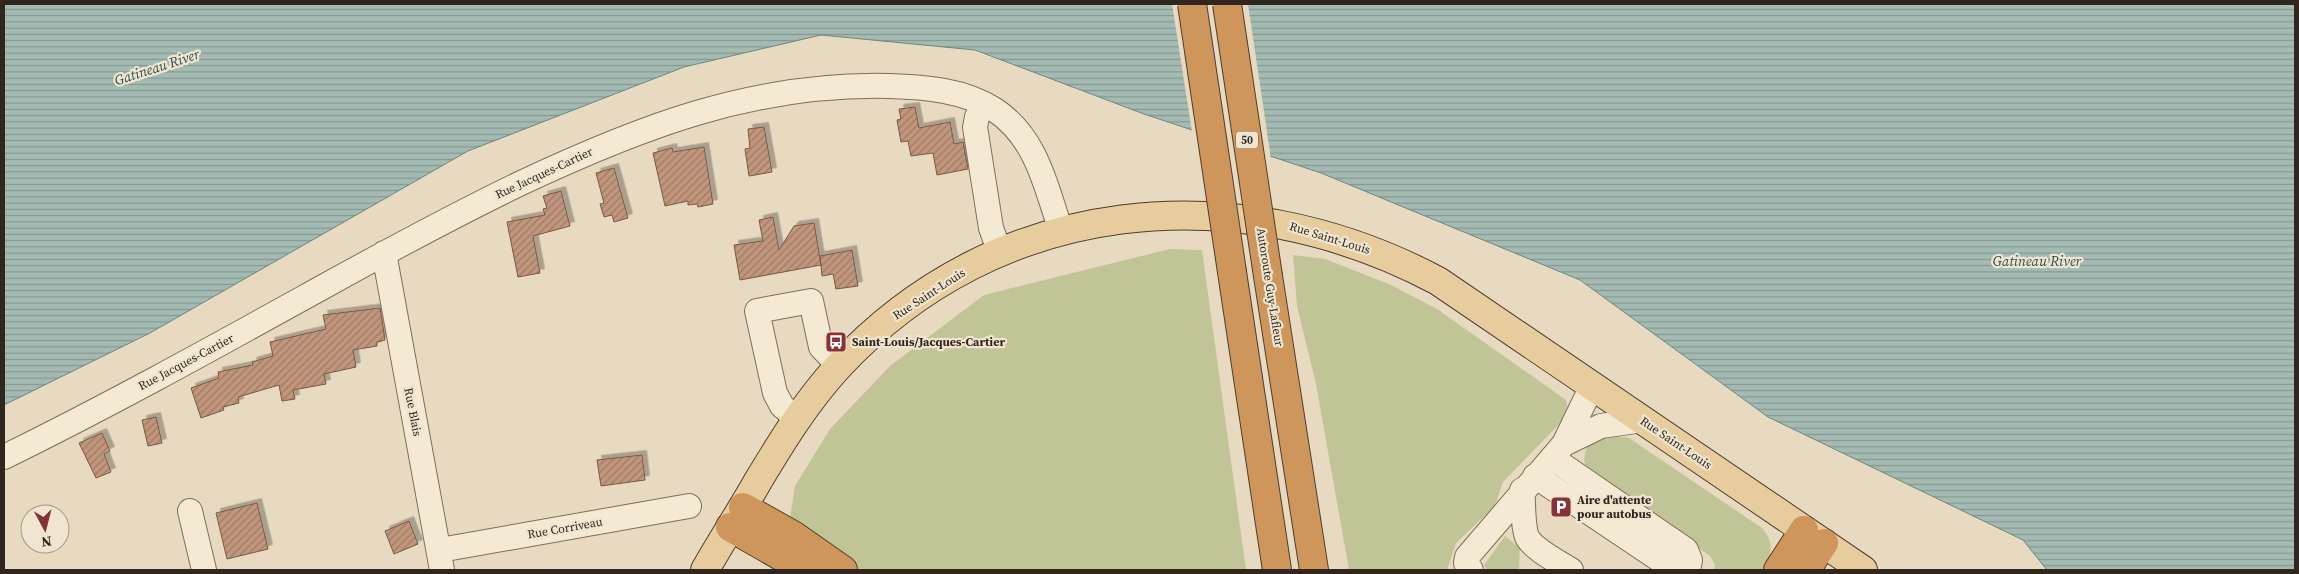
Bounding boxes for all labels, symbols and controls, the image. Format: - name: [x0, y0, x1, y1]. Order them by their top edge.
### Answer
- water label: Gatineau River: [112, 44, 203, 90]
- road number: 50: [1236, 132, 1258, 148]
- street label: Rue Jacques-Cartier: [493, 143, 595, 203]
- street label: Rue Saint-Louis: [1288, 218, 1372, 258]
- street label: Autoroute Guy-Lafleur: [1253, 227, 1287, 347]
- water label: Gatineau River: [1993, 251, 2082, 271]
- street label: Rue Saint-Louis: [890, 265, 968, 323]
- street label: Rue Jacques-Cartier: [135, 330, 237, 394]
- bus stop icon: Saint-Louis/Jacques-Cartier: [824, 330, 848, 354]
- place label: Saint-Louis/Jacques-Cartier: [852, 334, 1005, 350]
- street label: Rue Blais: [400, 386, 426, 438]
- street label: Rue Saint-Louis: [1637, 413, 1715, 473]
- place label: Aire d'attente pour autobus: [1577, 492, 1652, 522]
- parking icon: Aire d'attente pour autobus: [1549, 495, 1573, 519]
- north arrow: [20, 504, 70, 554]
- street label: Rue Corriveau: [526, 514, 604, 542]
- text: N: [40, 531, 53, 552]

